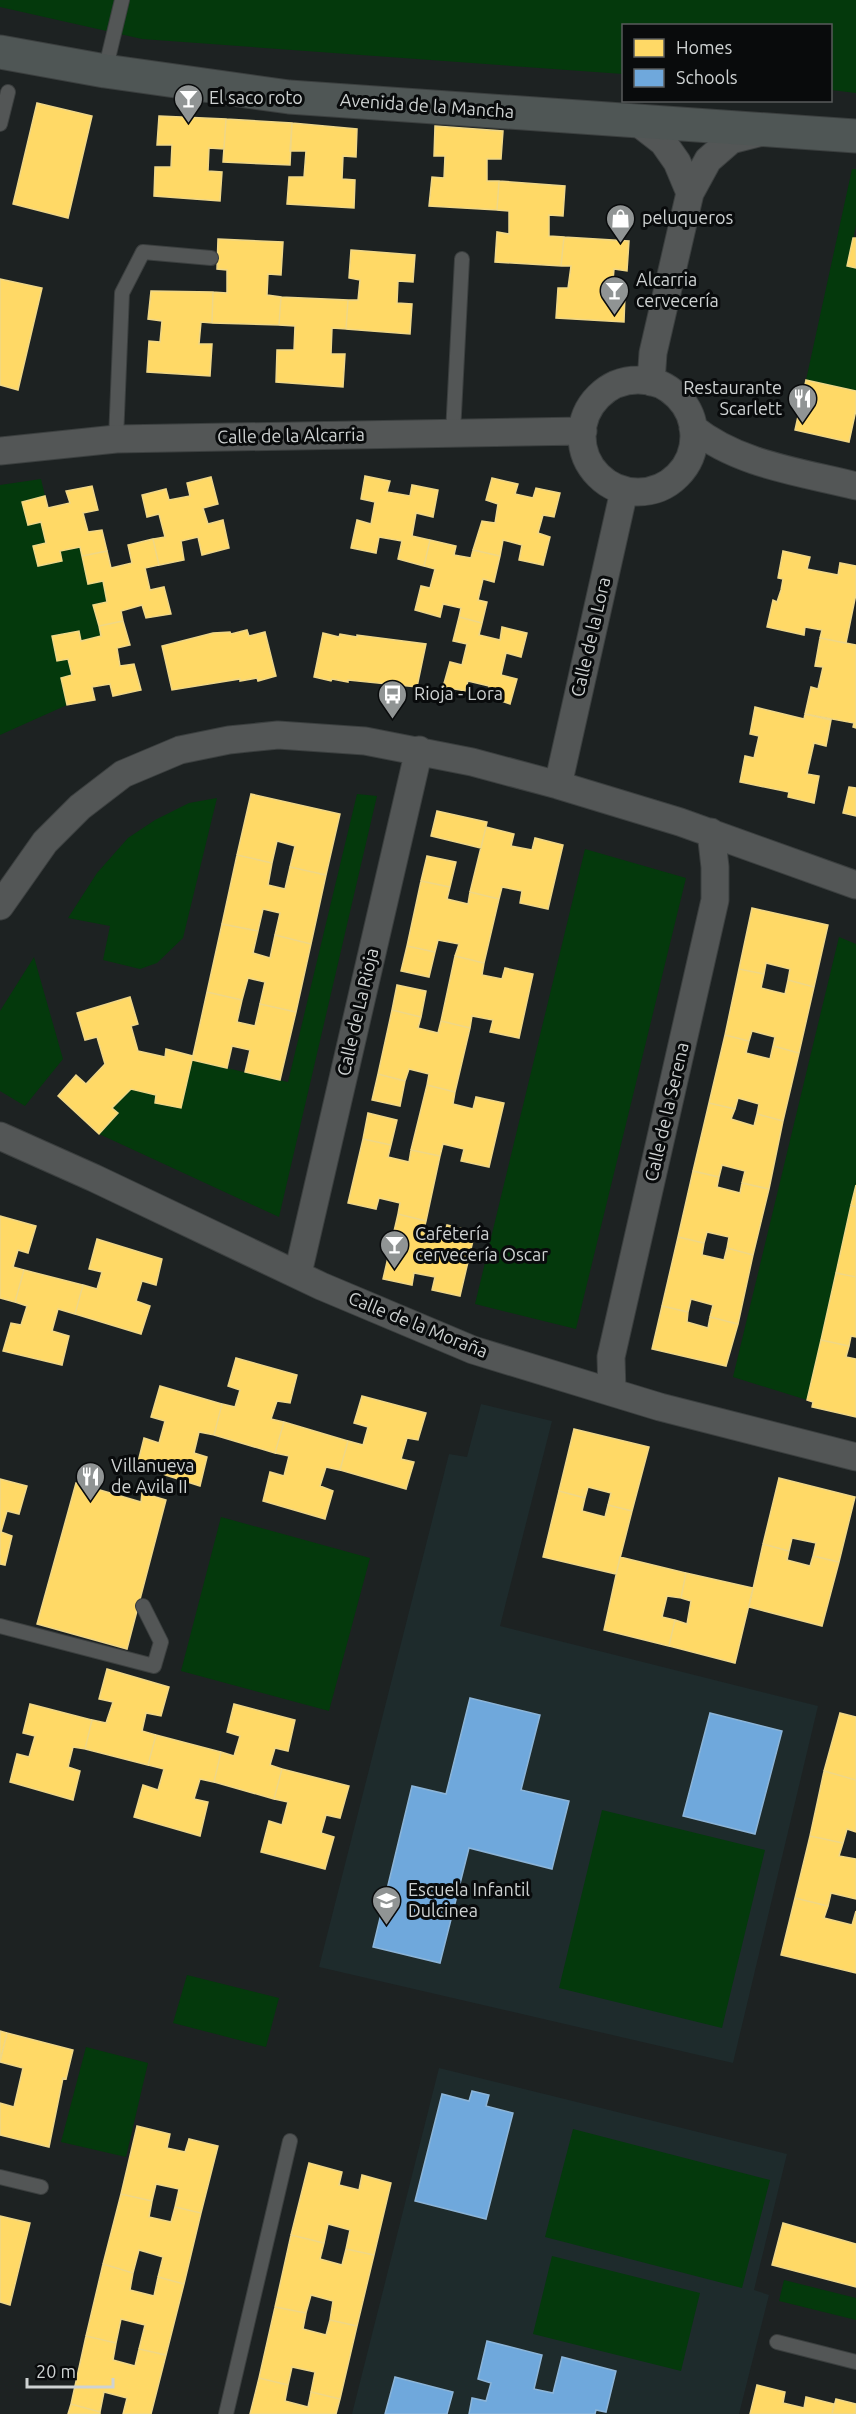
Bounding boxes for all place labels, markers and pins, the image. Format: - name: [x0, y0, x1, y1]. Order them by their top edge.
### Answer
- bar icon: El saco roto: [172, 82, 204, 124]
- place label: El saco roto: [209, 87, 303, 107]
- shop icon: peluqueros: [605, 202, 637, 244]
- place label: peluqueros: [642, 207, 734, 227]
- place label: Alcarria cervecería: [636, 269, 719, 310]
- bar icon: Alcarria cervecería: [599, 274, 631, 316]
- place label: Restaurante Scarlett: [683, 377, 782, 418]
- restaurant icon: Restaurante Scarlett: [787, 382, 819, 424]
- bus stop icon: Rioja - Lora: [377, 678, 409, 720]
- place label: Rioja - Lora: [414, 683, 503, 703]
- place label: Cafetería cervecería Oscar: [415, 1223, 548, 1264]
- bar icon: Cafetería cervecería Oscar: [378, 1228, 410, 1270]
- place label: Villanueva de Avila II: [111, 1455, 195, 1496]
- restaurant icon: Villanueva de Avila II: [74, 1460, 106, 1502]
- place label: Escuela Infantil Dulcinea: [408, 1879, 530, 1920]
- school or university icon: Escuela Infantil Dulcinea: [371, 1884, 403, 1926]

